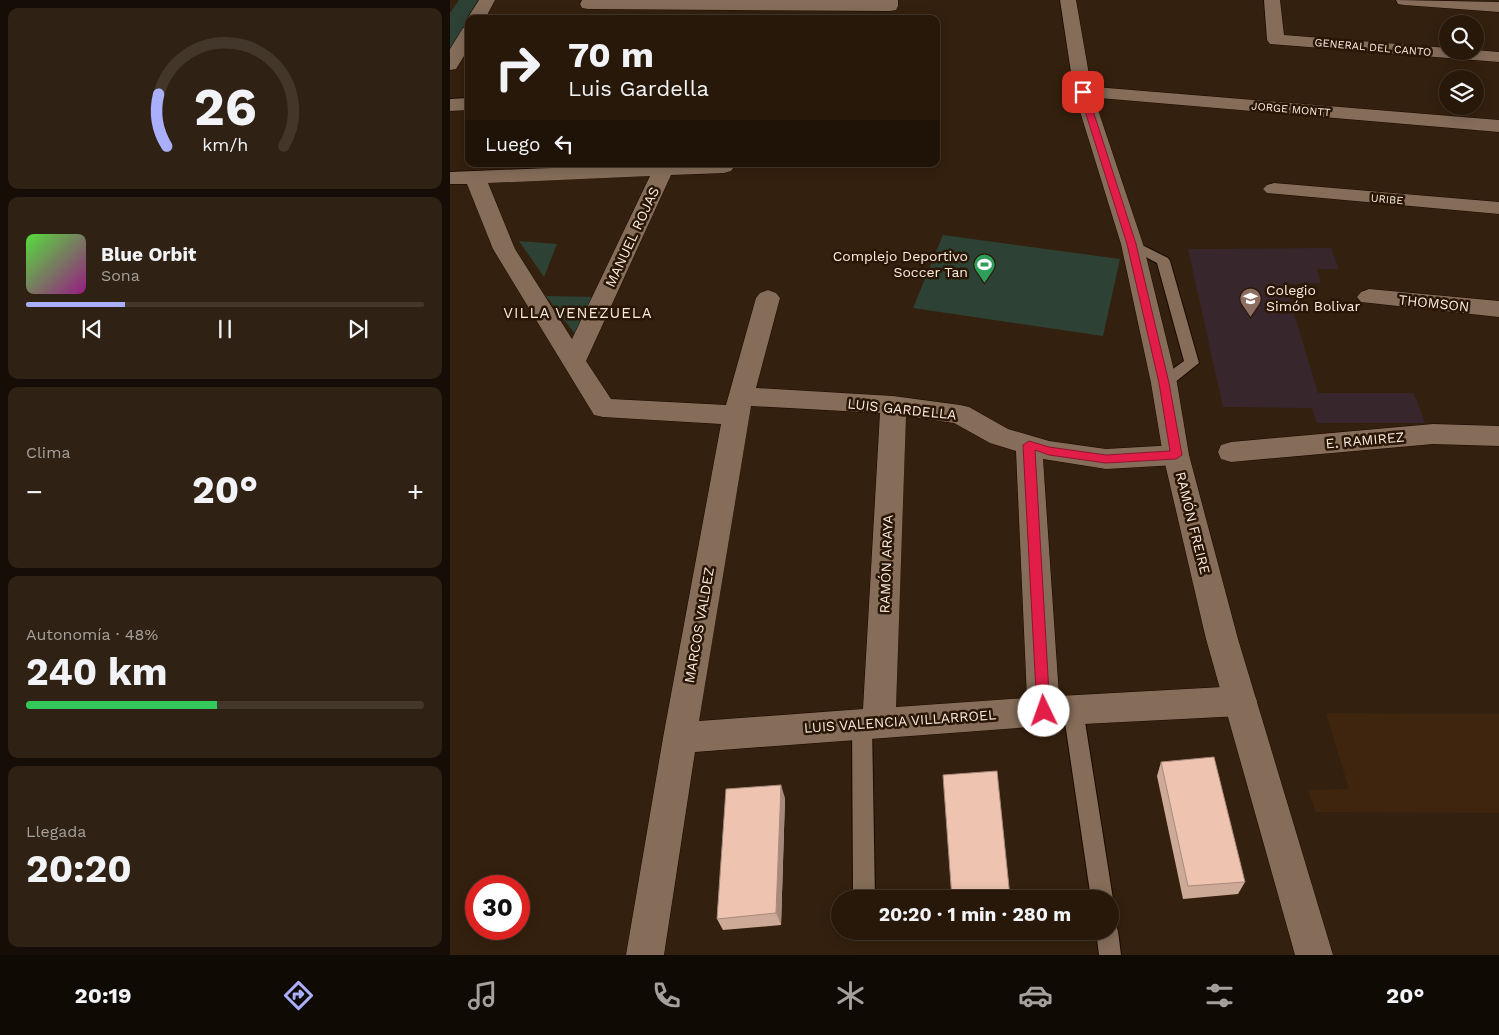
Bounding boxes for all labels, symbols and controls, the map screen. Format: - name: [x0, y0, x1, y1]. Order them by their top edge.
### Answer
- map controls: [1439, 15, 1484, 115]
- button: search: [1439, 15, 1484, 60]
- text: 70 m: [568, 34, 654, 76]
- icon: right: [485, 35, 550, 100]
- street label: GENERAL DEL CANTO: [1314, 36, 1432, 59]
- button: layers: [1439, 70, 1484, 115]
- pin: [1062, 71, 1104, 113]
- text: Luis Gardella: [568, 76, 709, 101]
- text: 26: [193, 77, 257, 138]
- icon: arrive: [1069, 78, 1097, 106]
- street label: JORGE MONTT: [1251, 100, 1331, 119]
- icon: left: [550, 130, 578, 158]
- text: Luego: [485, 133, 540, 156]
- text: km/h: [202, 134, 248, 155]
- street label: MANUEL ROJAS: [602, 184, 662, 290]
- street label: URIBE: [1370, 192, 1404, 207]
- text: Blue Orbit: [101, 243, 196, 266]
- place label: Complejo Deportivo Soccer Tan: [833, 248, 968, 280]
- sports icon: Complejo Deportivo Soccer Tan: [972, 252, 996, 283]
- text: Sona: [101, 266, 140, 285]
- place label: Colegio Simón Bolivar: [1266, 282, 1360, 314]
- school or university icon: Colegio Simón Bolivar: [1238, 286, 1262, 317]
- street label: THOMSON: [1398, 291, 1470, 315]
- district label: VILLA VENEZUELA: [503, 304, 653, 322]
- icon: previous: [78, 315, 106, 343]
- icon: pause: [211, 315, 239, 343]
- icon: next: [344, 315, 372, 343]
- street label: LUIS GARDELLA: [847, 395, 957, 423]
- street label: E. RAMIREZ: [1325, 429, 1405, 451]
- text: Clima: [26, 443, 70, 462]
- text: 20°: [192, 468, 258, 512]
- street label: RAMÓN FREIRE: [1173, 470, 1214, 576]
- text: −: [26, 475, 43, 508]
- text: +: [407, 475, 424, 508]
- street label: RAMÓN ARAYA: [876, 514, 896, 614]
- street label: MARCOS VALDEZ: [681, 566, 717, 684]
- text: Autonomía · 48%: [26, 625, 158, 644]
- text: 240 km: [26, 650, 167, 694]
- position arrow: [1017, 684, 1069, 736]
- street label: LUIS VALENCIA VILLARROEL: [803, 706, 997, 736]
- text: Llegada: [26, 822, 86, 841]
- text: 20:20: [26, 847, 132, 891]
- speed limit sign: 30: [465, 875, 530, 940]
- text: 20:20 · 1 min · 280 m: [879, 903, 1071, 926]
- icon: directions: [281, 978, 316, 1013]
- icon: music: [465, 978, 500, 1013]
- icon: phone: [649, 978, 684, 1013]
- icon: climate: [833, 978, 868, 1013]
- icon: car: [1018, 978, 1053, 1013]
- icon: filters: [1202, 978, 1237, 1013]
- text: 20:19: [75, 983, 132, 1008]
- text: 20°: [1386, 983, 1424, 1008]

